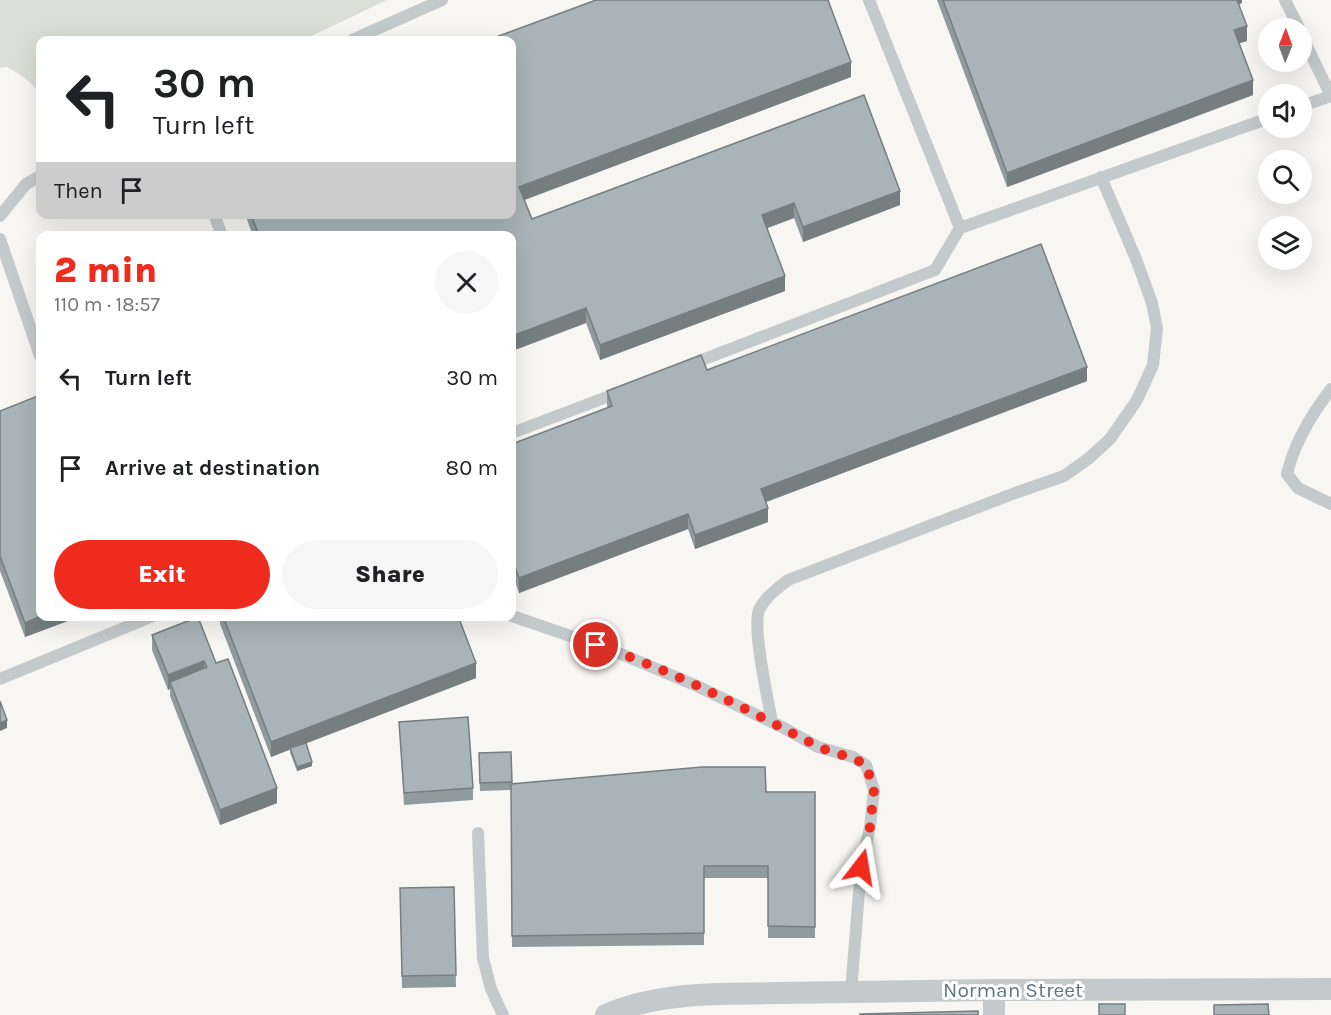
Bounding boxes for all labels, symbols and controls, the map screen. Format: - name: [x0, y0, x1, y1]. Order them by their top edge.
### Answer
- north arrow: [1258, 18, 1312, 72]
- map controls: [1258, 18, 1312, 270]
- text: 30 m: [153, 58, 256, 108]
- icon: left: [54, 60, 132, 138]
- button: sound: [1258, 84, 1312, 138]
- text: Turn left: [153, 109, 254, 141]
- button: search: [1258, 150, 1312, 204]
- icon: arrive: [115, 174, 148, 207]
- text: Then: [54, 178, 103, 204]
- button: layers: [1258, 216, 1312, 270]
- text: 2 min: [54, 249, 157, 291]
- button: close: [435, 251, 498, 314]
- text: 110 m · 18:57: [54, 293, 160, 316]
- icon: left: [54, 362, 87, 395]
- text: Turn left: [105, 365, 192, 391]
- text: 30 m: [446, 365, 498, 391]
- icon: arrive: [54, 452, 87, 485]
- text: Arrive at destination: [105, 455, 320, 481]
- text: 80 m: [446, 455, 498, 481]
- button: Exit: [54, 540, 270, 609]
- button: Share: [282, 540, 498, 609]
- pin: [570, 619, 621, 670]
- icon: arrive: [579, 628, 612, 661]
- position arrow: [829, 835, 893, 899]
- street label: Norman Street: [943, 978, 1083, 1002]

